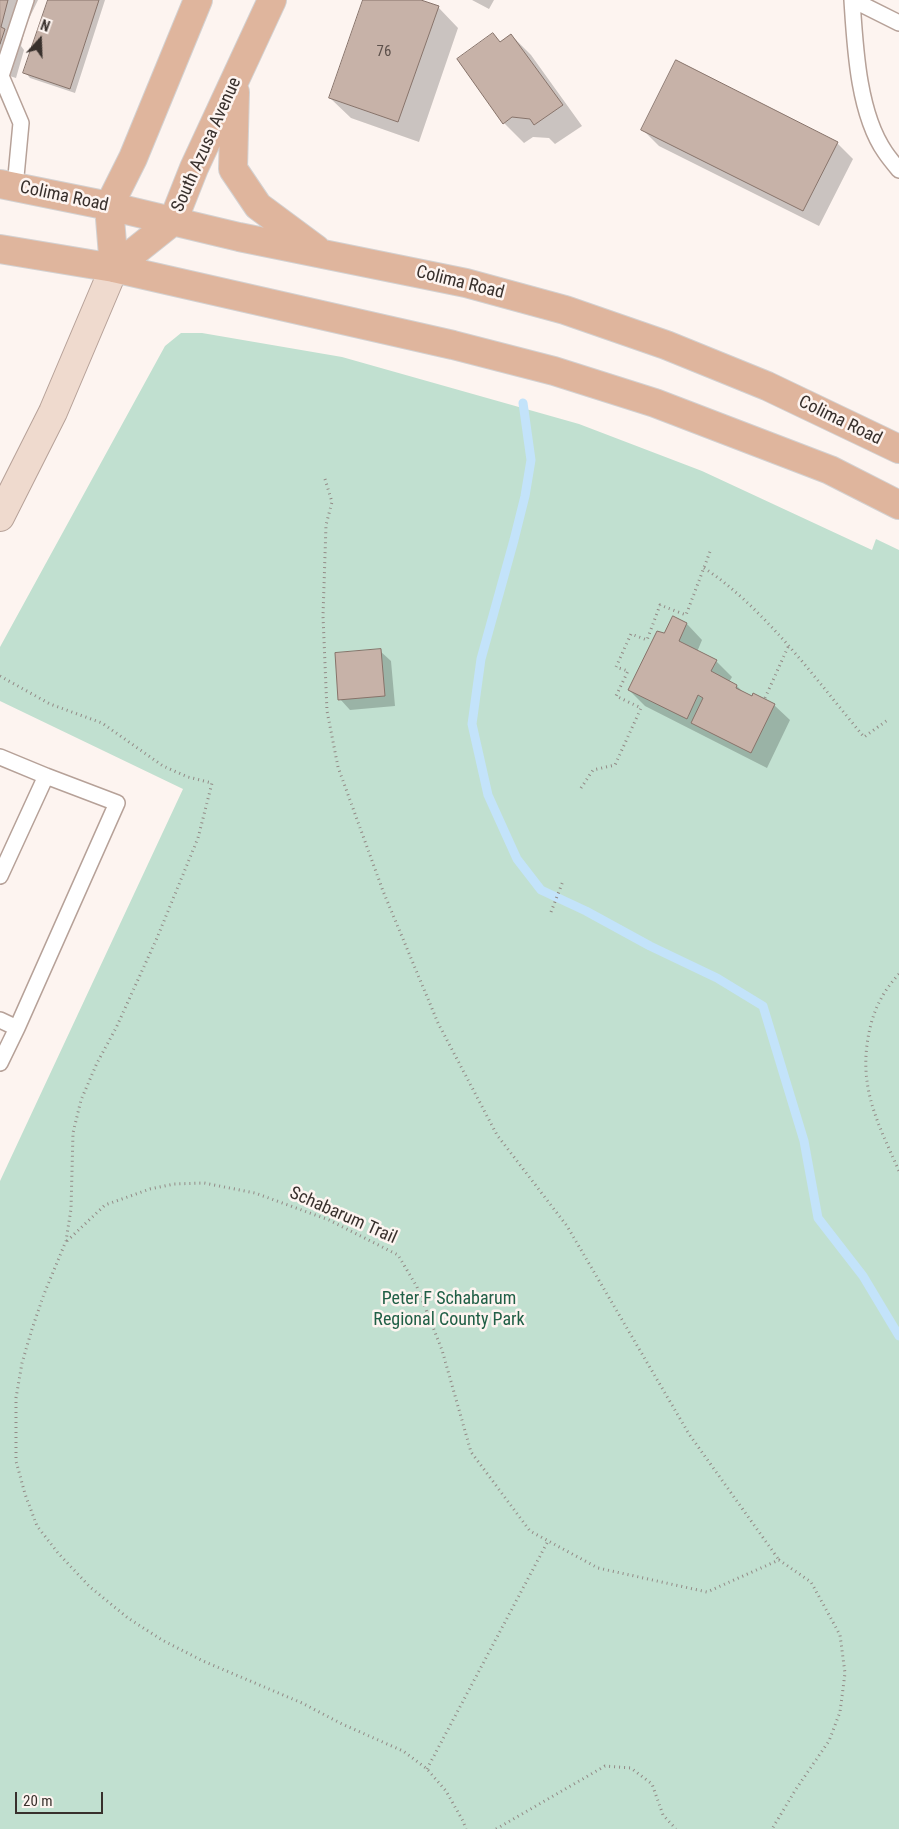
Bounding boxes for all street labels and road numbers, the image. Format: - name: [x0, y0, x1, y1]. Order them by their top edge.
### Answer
- street label: South Azusa Avenue: [168, 74, 246, 216]
- street label: Colima Road: [18, 177, 110, 217]
- street label: Colima Road: [414, 262, 506, 304]
- street label: Colima Road: [795, 392, 885, 450]
- street label: Schabarum Trail: [286, 1183, 400, 1249]

